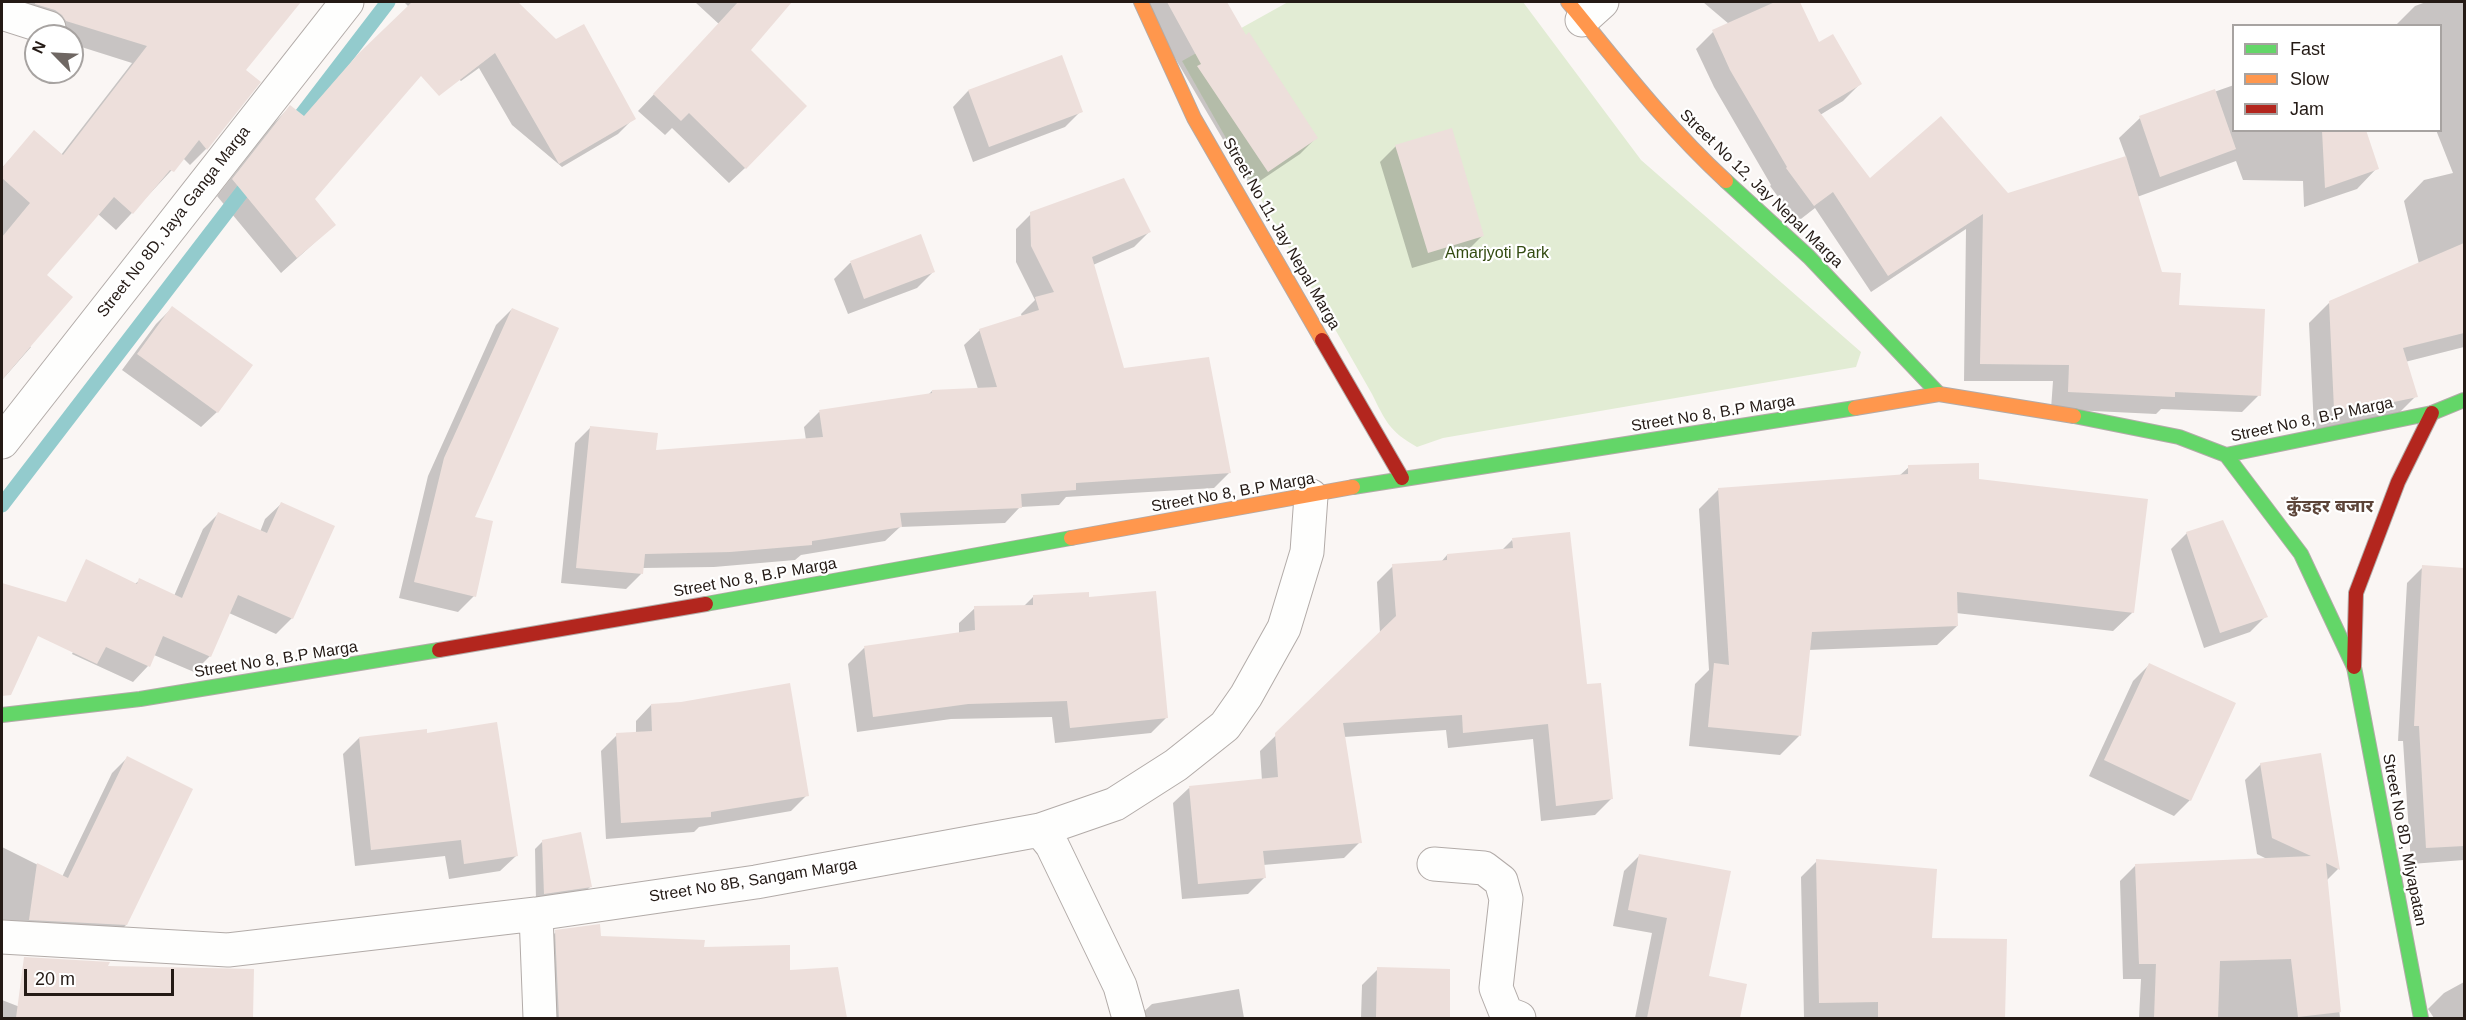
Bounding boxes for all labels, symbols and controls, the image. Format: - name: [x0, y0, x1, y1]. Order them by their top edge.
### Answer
- north arrow: [24, 24, 84, 84]
- legend: [2232, 24, 2442, 132]
- text: N: [29, 39, 49, 56]
- text: Fast: [2290, 39, 2325, 59]
- text: Slow: [2290, 69, 2329, 89]
- text: Jam: [2290, 99, 2324, 119]
- street label: Street No 12, Jay Nepal Marga: [1675, 106, 1847, 272]
- street label: Street No 8D, Jaya Ganga Marga: [93, 123, 255, 321]
- street label: Street No 11, Jay Nepal Marga: [1218, 135, 1344, 333]
- park label: Amarjyoti Park: [1445, 244, 1549, 264]
- street label: Street No 8, B.P Marga: [1630, 392, 1796, 436]
- street label: Street No 8, B.P Marga: [2229, 393, 2395, 447]
- street label: Street No 8, B.P Marga: [1150, 469, 1316, 517]
- district label: कुँडहर बजार: [2287, 496, 2373, 518]
- street label: Street No 8, B.P Marga: [672, 554, 838, 602]
- street label: Street No 8, B.P Marga: [193, 638, 359, 682]
- street label: Street No 8D, Miyapatan: [2378, 752, 2430, 928]
- street label: Street No 8B, Sangam Marga: [648, 855, 858, 907]
- scale bar: [27, 957, 177, 995]
- text: 20 m: [35, 969, 75, 989]

